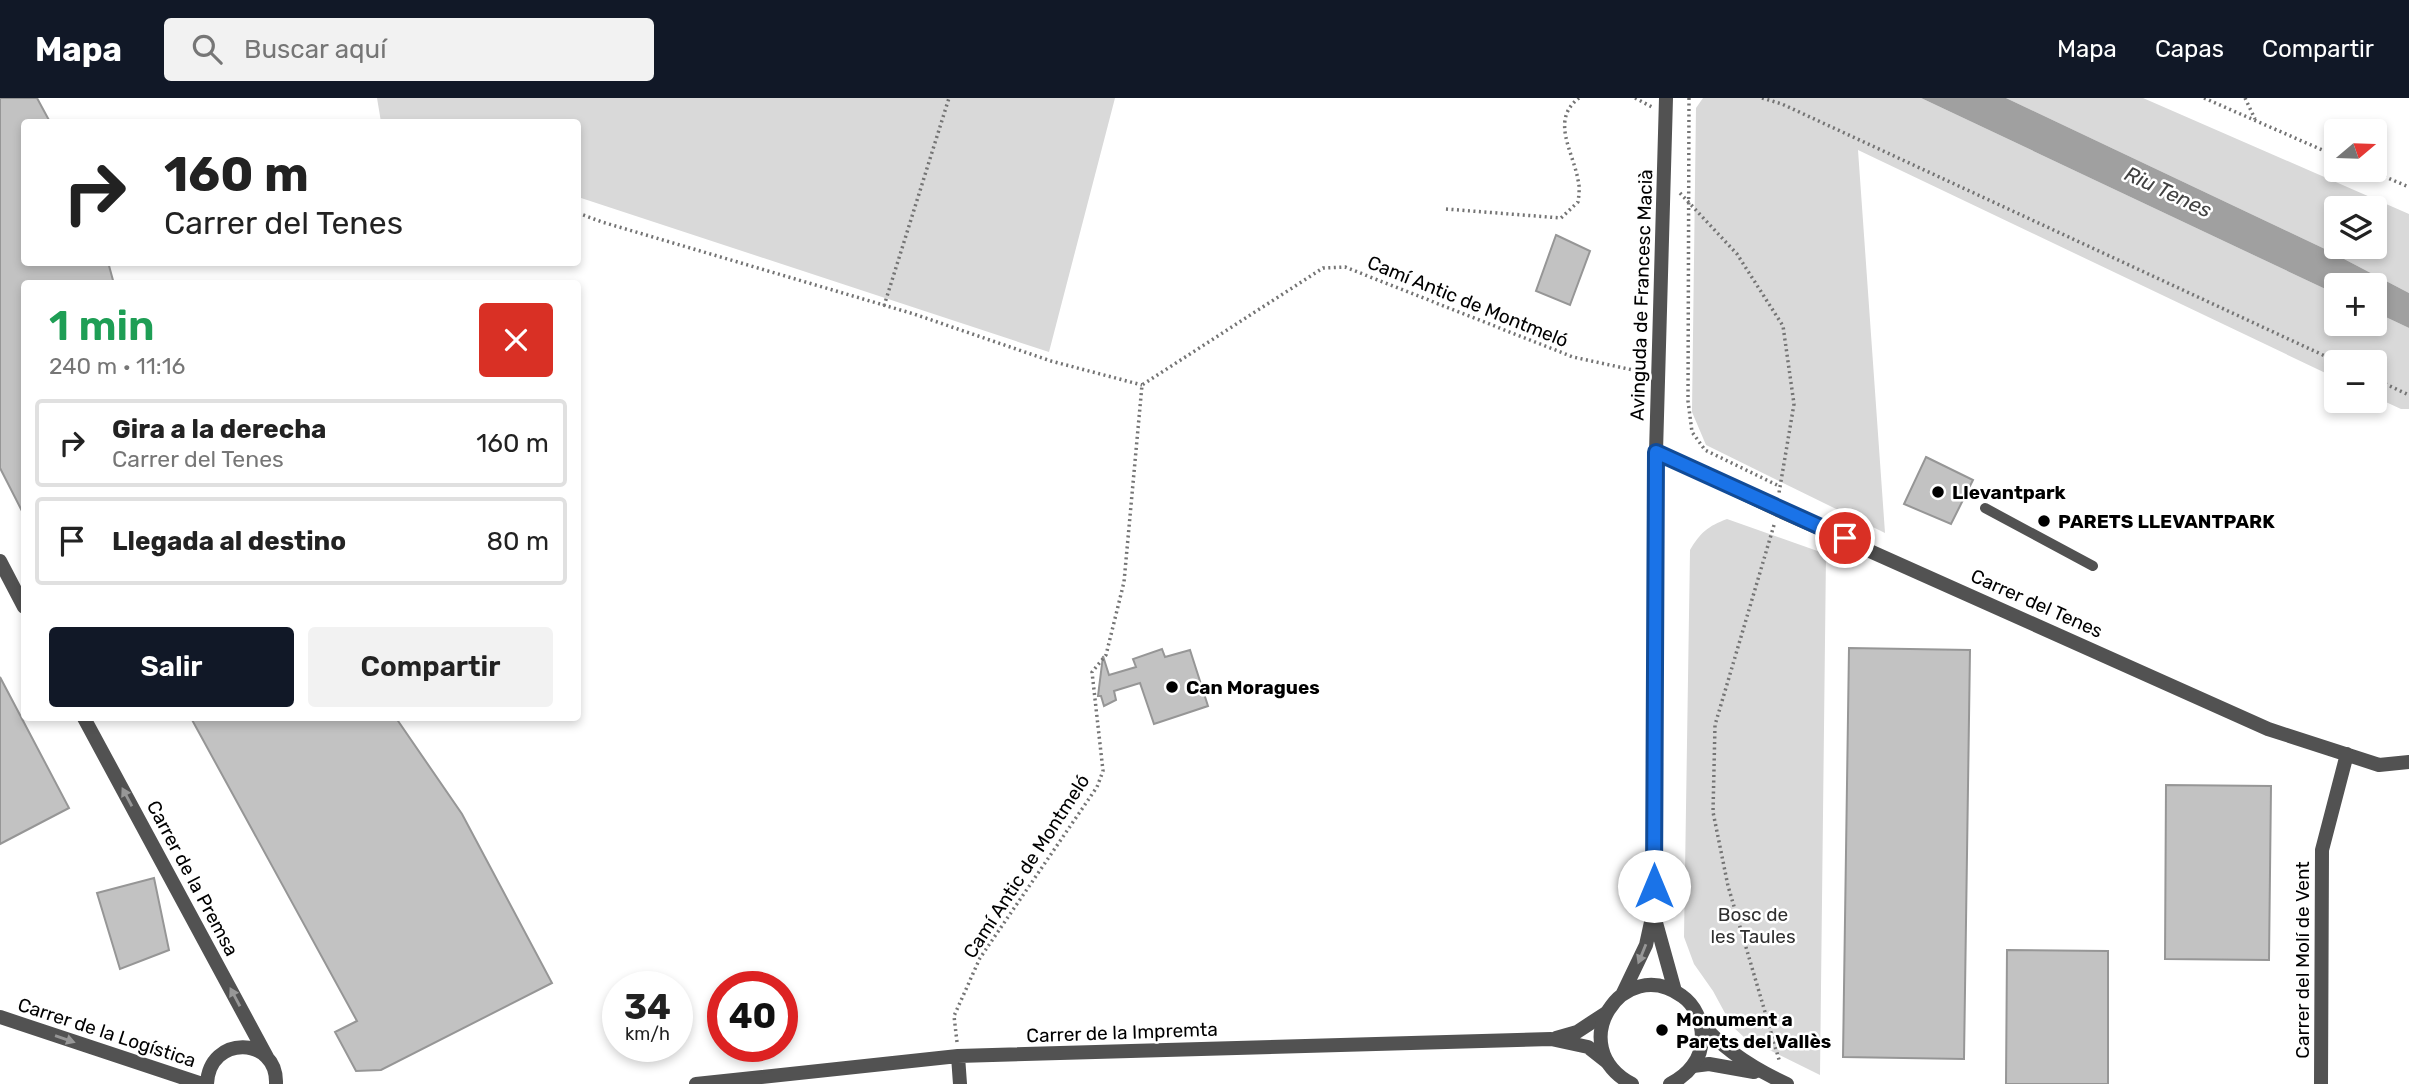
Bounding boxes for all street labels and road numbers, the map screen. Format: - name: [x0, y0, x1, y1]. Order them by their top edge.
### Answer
- street label: Avinguda de Francesc Macià: [1626, 169, 1657, 421]
- street label: Camí Antic de Montmeló: [1364, 251, 1572, 352]
- street label: Carrer del Tenes: [1967, 564, 2106, 643]
- street label: Camí Antic de Montmeló: [958, 770, 1094, 962]
- street label: Carrer de la Premsa: [142, 797, 243, 960]
- street label: Carrer del Molí de Vent: [2291, 861, 2314, 1059]
- street label: Carrer de la Logística: [15, 993, 199, 1072]
- street label: Carrer de la Impremta: [1026, 1018, 1218, 1047]

